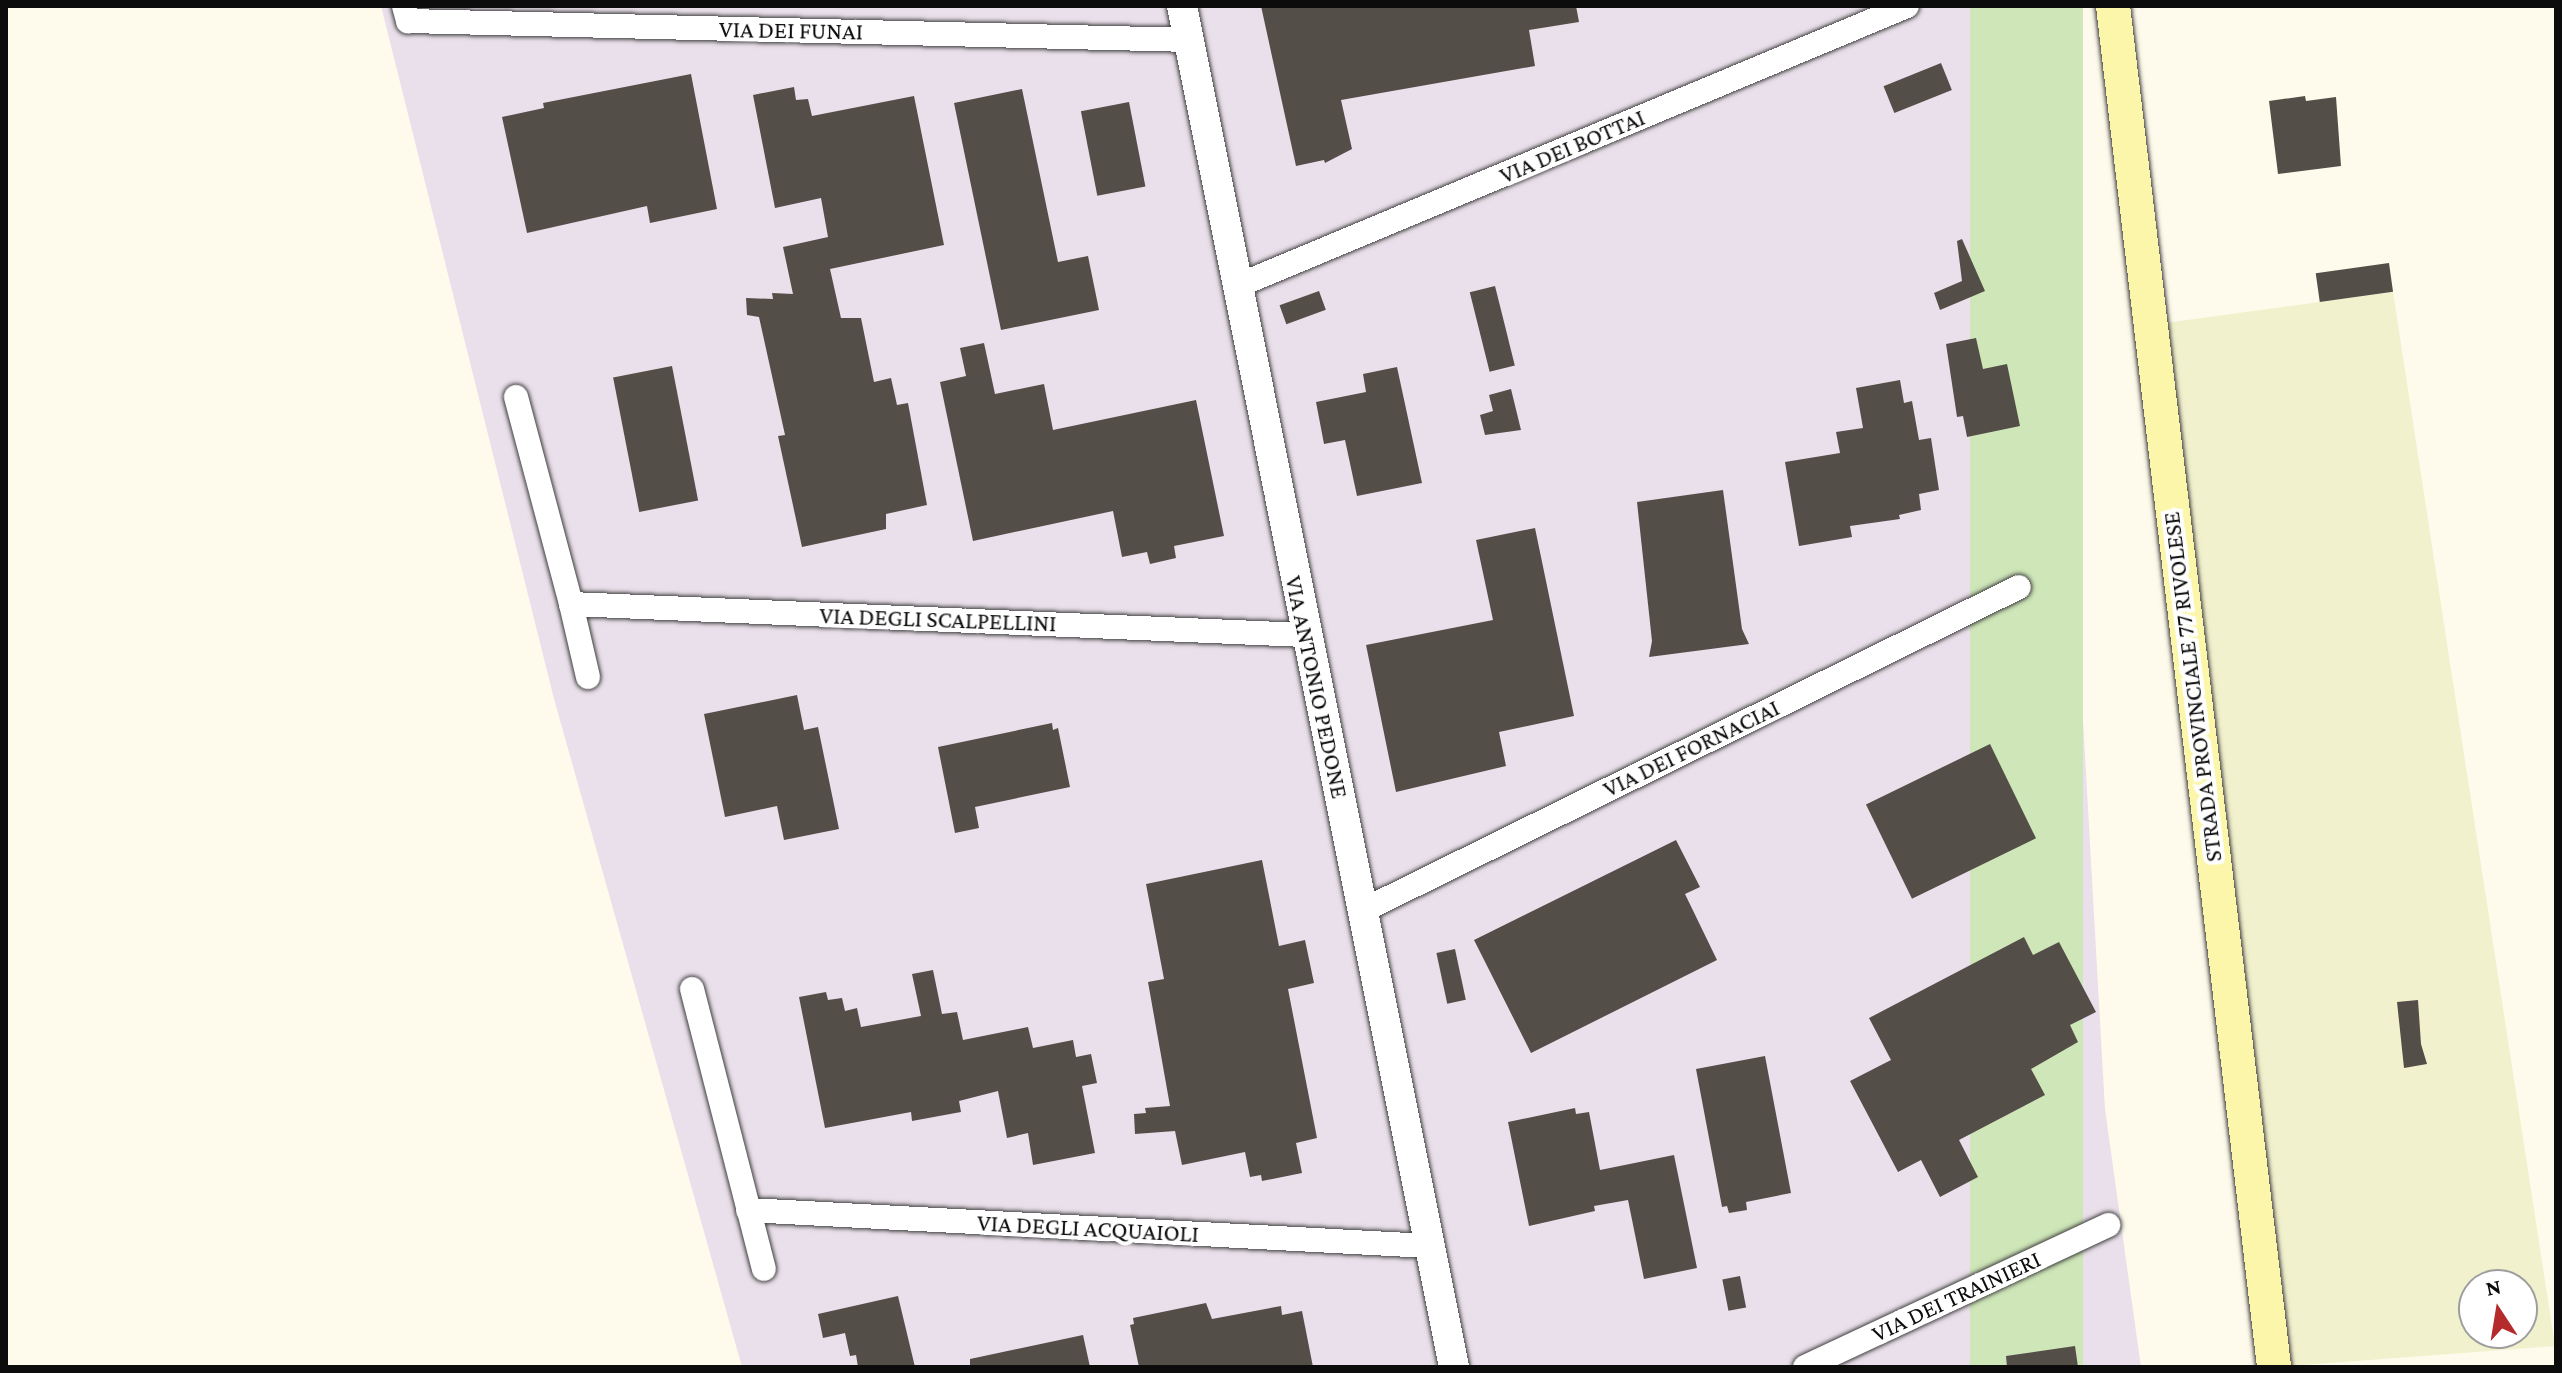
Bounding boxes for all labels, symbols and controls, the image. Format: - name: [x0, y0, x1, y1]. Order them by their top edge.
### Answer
- street label: VIA DEI FUNAI: [719, 14, 863, 46]
- street label: VIA DEI BOTTAI: [1495, 102, 1649, 190]
- street label: STRADA PROVINCIALE 77 RIVOLESE: [2156, 510, 2228, 864]
- street label: VIA ANTONIO PEDONE: [1279, 573, 1355, 801]
- street label: VIA DEGLI SCALPELLINI: [819, 600, 1057, 638]
- street label: VIA DEI FORNACIAI: [1598, 693, 1784, 803]
- street label: VIA DEGLI ACQUAIOLI: [976, 1208, 1200, 1248]
- street label: VIA DEI TRAINIERI: [1867, 1244, 2045, 1348]
- north arrow: [2458, 1269, 2538, 1349]
- text: N: [2483, 1273, 2503, 1301]

